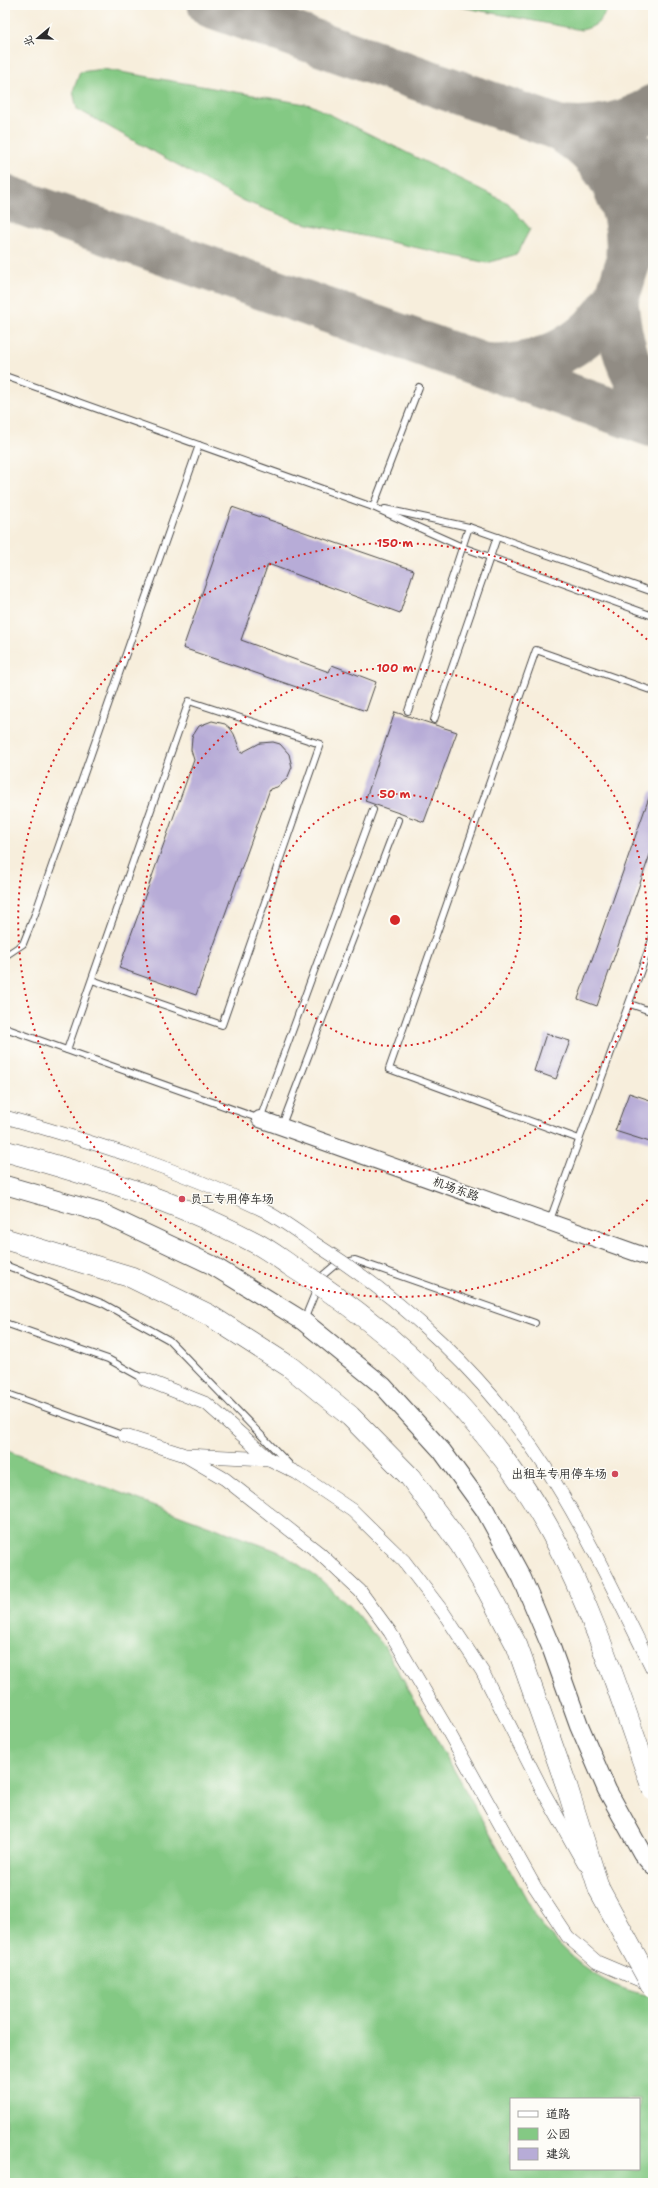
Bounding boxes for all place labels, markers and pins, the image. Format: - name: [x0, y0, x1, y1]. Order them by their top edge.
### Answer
- centre of rings: [388, 913, 402, 927]
- place label: 员工专用停车场: [190, 1191, 274, 1207]
- marker: 员工专用停车场: [177, 1194, 187, 1204]
- place label: 出租车专用停车场: [511, 1466, 607, 1482]
- marker: 出租车专用停车场: [610, 1469, 620, 1479]

